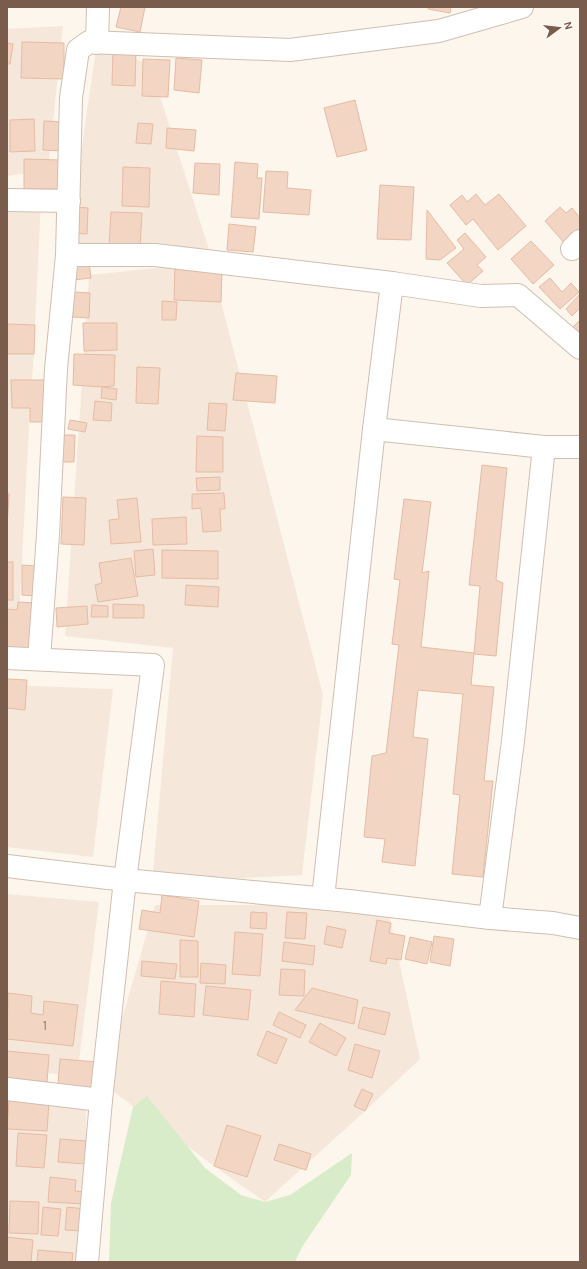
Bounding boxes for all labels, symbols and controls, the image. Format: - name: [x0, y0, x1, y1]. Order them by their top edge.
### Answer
- north arrow: [539, 8, 579, 48]
- text: N: [561, 20, 575, 31]
- house number: 1: [43, 1018, 47, 1033]

